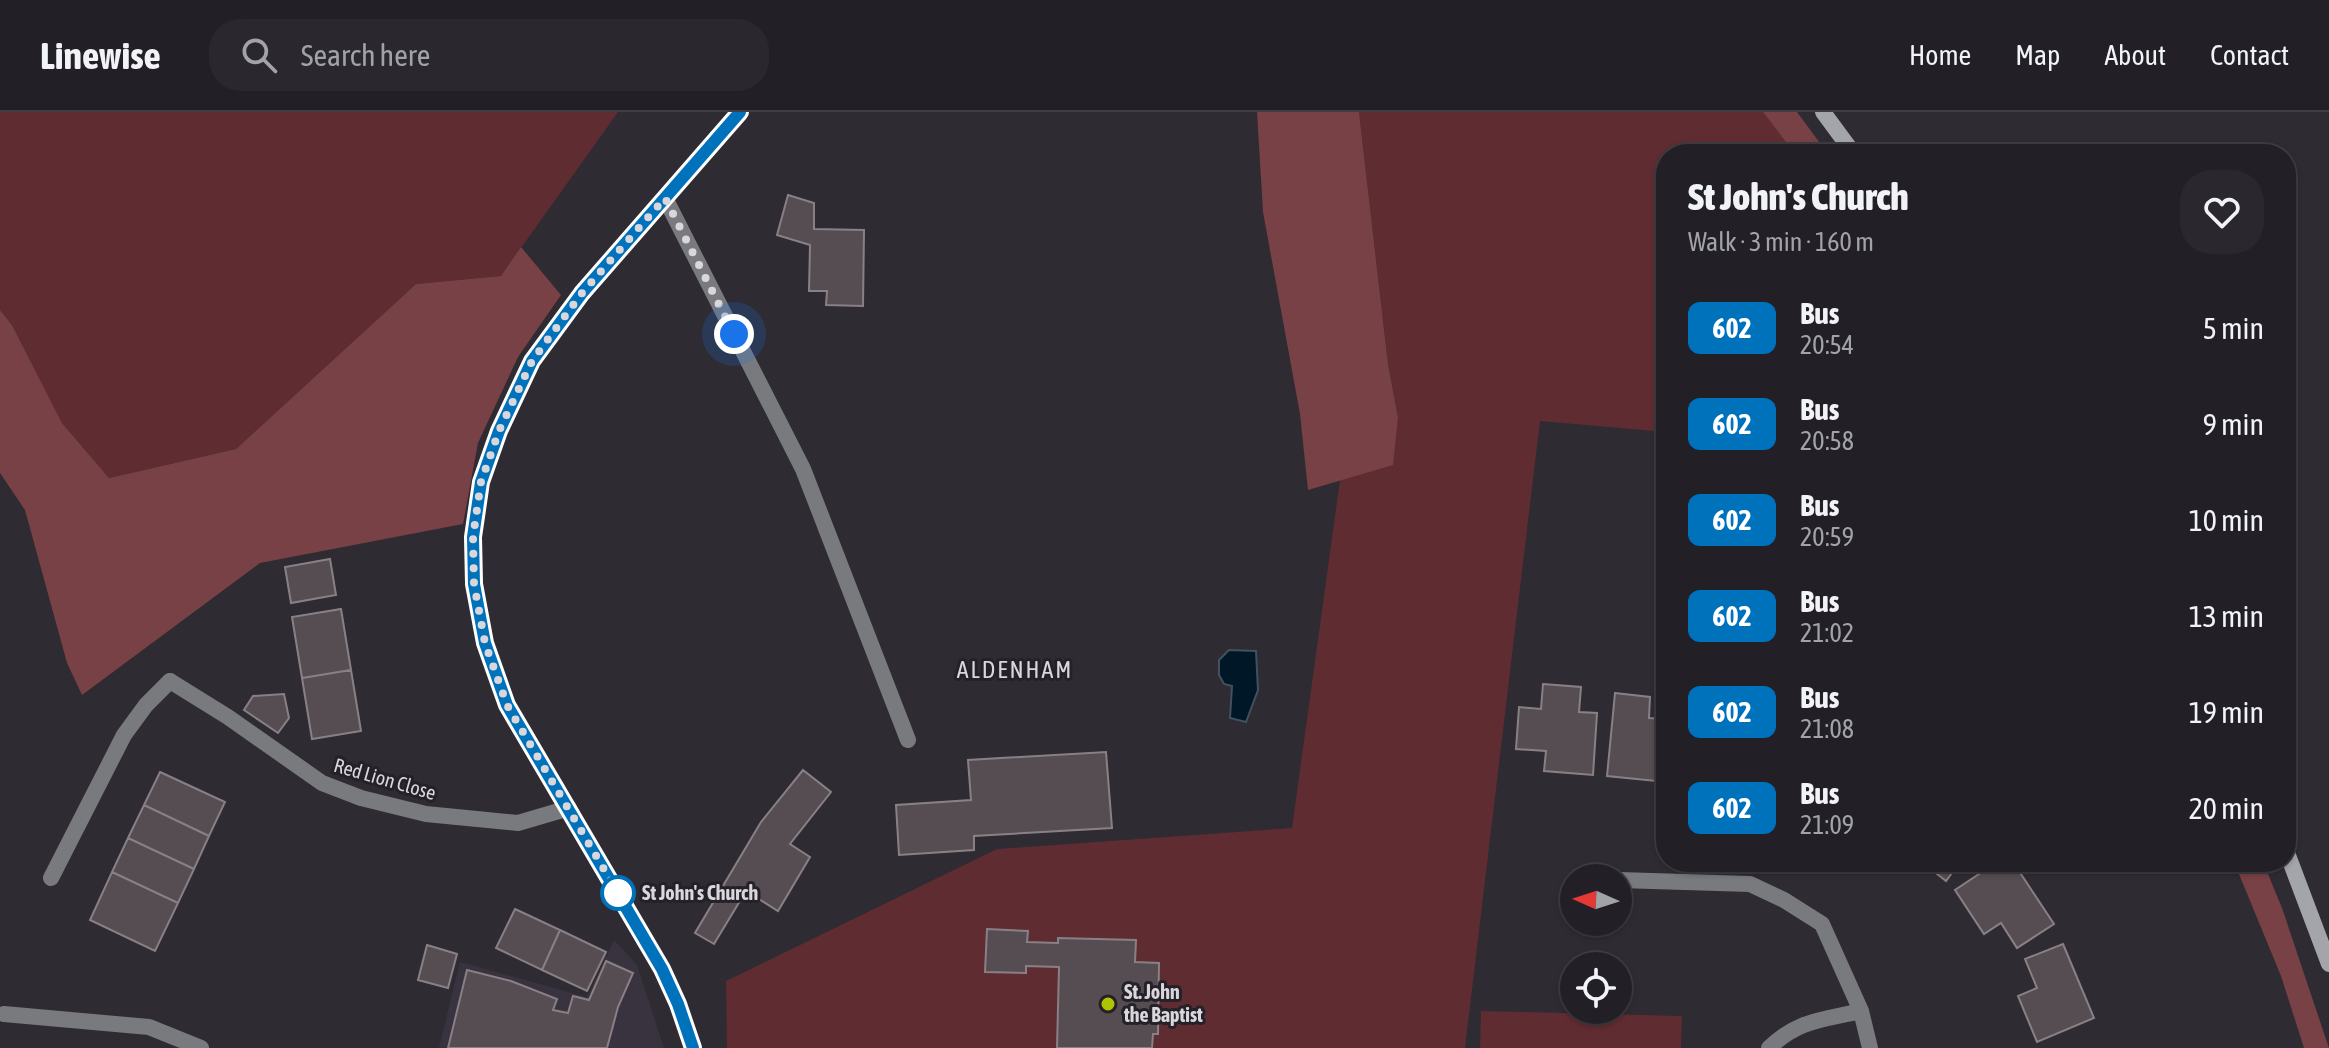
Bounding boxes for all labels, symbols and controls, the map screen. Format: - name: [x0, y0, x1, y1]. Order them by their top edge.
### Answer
- search box: [209, 19, 769, 91]
- icon: search: [237, 33, 281, 77]
- text: Linewise: [40, 34, 161, 77]
- text: Search here: [301, 38, 430, 72]
- text: Home: [1909, 39, 1971, 71]
- text: Map: [2015, 39, 2060, 71]
- text: About: [2104, 39, 2166, 71]
- text: Contact: [2210, 39, 2289, 71]
- button: heart: [2180, 170, 2264, 254]
- text: St John's Church: [1688, 175, 1909, 218]
- text: Walk · 3 min · 160 m: [1688, 227, 1874, 257]
- text: Bus: [1800, 296, 1839, 330]
- text: 5 min: [2203, 311, 2264, 345]
- text: 602: [1712, 312, 1752, 344]
- your location: [714, 314, 754, 354]
- text: 20:54: [1800, 330, 1854, 360]
- text: Bus: [1800, 392, 1839, 426]
- text: 9 min: [2203, 407, 2264, 441]
- text: 602: [1712, 408, 1752, 440]
- text: 20:58: [1800, 426, 1854, 456]
- text: Bus: [1800, 488, 1839, 522]
- text: 10 min: [2189, 503, 2264, 537]
- text: 602: [1712, 504, 1752, 536]
- text: 20:59: [1800, 522, 1854, 552]
- text: Bus: [1800, 584, 1839, 618]
- text: 13 min: [2189, 599, 2264, 633]
- text: 602: [1712, 600, 1752, 632]
- text: 21:02: [1800, 618, 1854, 648]
- district label: ALDENHAM: [957, 656, 1073, 683]
- text: Bus: [1800, 680, 1839, 714]
- text: 19 min: [2189, 695, 2264, 729]
- text: 602: [1712, 696, 1752, 728]
- text: 21:08: [1800, 714, 1854, 744]
- street label: Red Lion Close: [331, 753, 439, 804]
- text: Bus: [1800, 776, 1839, 810]
- text: 20 min: [2189, 791, 2264, 825]
- text: 602: [1712, 792, 1752, 824]
- text: 21:09: [1800, 810, 1854, 840]
- north arrow: [1560, 864, 1632, 936]
- map controls: [1560, 864, 1632, 1024]
- marker: St John's Church: [601, 876, 635, 910]
- place label: St John's Church: [642, 881, 758, 904]
- button: locate: [1560, 952, 1632, 1024]
- place label: St. John the Baptist: [1123, 980, 1203, 1026]
- marker: St. John the Baptist: [1099, 995, 1117, 1013]

